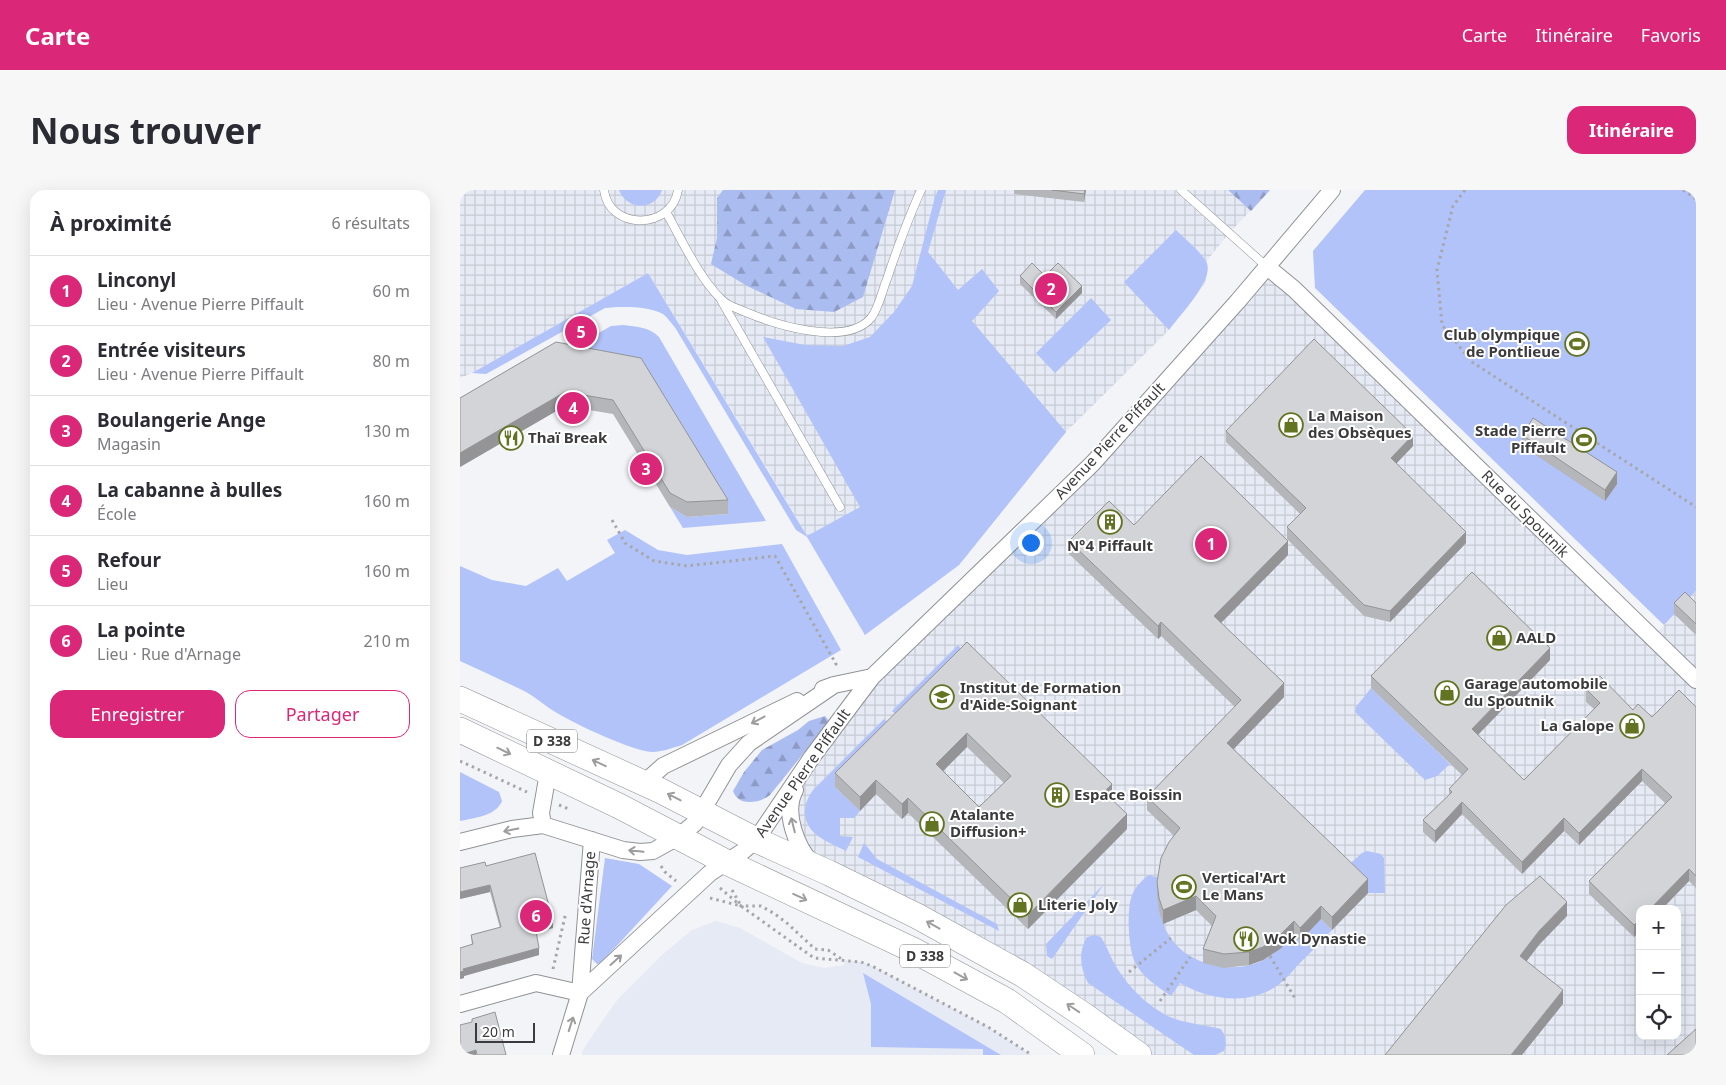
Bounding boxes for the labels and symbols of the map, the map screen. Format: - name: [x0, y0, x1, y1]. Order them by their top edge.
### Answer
- pin: 2: [1035, 270, 1067, 308]
- pin: 5: [565, 313, 597, 351]
- place label: Club olympique de Pontlieue: [1444, 324, 1560, 361]
- sports icon: Club olympique de Pontlieue: [1564, 331, 1590, 357]
- street label: Avenue Pierre Piffault: [1050, 377, 1169, 503]
- pin: 4: [557, 389, 589, 427]
- place label: La Maison des Obsèques: [1308, 405, 1411, 442]
- shop icon: La Maison des Obsèques: [1278, 412, 1304, 438]
- place label: Stade Pierre Piffault: [1475, 420, 1566, 457]
- restaurant icon: Thaï Break: [498, 425, 524, 451]
- place label: Thaï Break: [528, 427, 608, 447]
- sports icon: Stade Pierre Piffault: [1571, 427, 1597, 453]
- pin: 3: [630, 450, 662, 488]
- street label: Rue du Spoutnik: [1478, 465, 1574, 561]
- building icon: N°4 Piffault: [1097, 509, 1123, 535]
- pin: 1: [1195, 525, 1227, 563]
- your location: [1018, 530, 1044, 556]
- place label: N°4 Piffault: [1067, 535, 1154, 555]
- shop icon: AALD: [1486, 625, 1512, 651]
- place label: AALD: [1516, 627, 1556, 647]
- place label: Garage automobile du Spoutnik: [1464, 673, 1608, 710]
- place label: Institut de Formation d'Aide-Soignant: [960, 677, 1121, 714]
- shop icon: Garage automobile du Spoutnik: [1434, 680, 1460, 706]
- school or university icon: Institut de Formation d'Aide-Soignant: [929, 684, 955, 710]
- street label: Avenue Pierre Piffault: [750, 704, 854, 841]
- shop icon: La Galope: [1619, 713, 1645, 739]
- one-way arrow: [750, 715, 765, 725]
- place label: La Galope: [1541, 715, 1614, 735]
- road number: D 338: [527, 730, 577, 752]
- one-way arrow: [496, 747, 511, 757]
- one-way arrow: [592, 758, 607, 768]
- building icon: Espace Boissin: [1044, 782, 1070, 808]
- place label: Espace Boissin: [1074, 784, 1182, 804]
- one-way arrow: [666, 792, 681, 802]
- place label: Atalante Diffusion+: [950, 804, 1027, 841]
- shop icon: Atalante Diffusion+: [919, 811, 945, 837]
- one-way arrow: [788, 818, 797, 834]
- one-way arrow: [503, 826, 519, 835]
- one-way arrow: [628, 846, 644, 856]
- street label: Rue d'Arnage: [573, 851, 599, 945]
- place label: Vertical'Art Le Mans: [1202, 867, 1286, 904]
- sports icon: Vertical'Art Le Mans: [1171, 874, 1197, 900]
- one-way arrow: [792, 892, 807, 902]
- shop icon: Literie Joly: [1007, 892, 1033, 918]
- place label: Literie Joly: [1038, 894, 1118, 914]
- pin: 6: [520, 897, 552, 935]
- one-way arrow: [926, 920, 941, 930]
- restaurant icon: Wok Dynastie: [1233, 926, 1259, 952]
- place label: Wok Dynastie: [1264, 928, 1367, 948]
- road number: D 338: [900, 944, 950, 968]
- one-way arrow: [610, 954, 623, 966]
- one-way arrow: [954, 971, 969, 981]
- one-way arrow: [1066, 1003, 1080, 1013]
- one-way arrow: [566, 1016, 576, 1032]
- scale bar: [475, 1020, 535, 1043]

